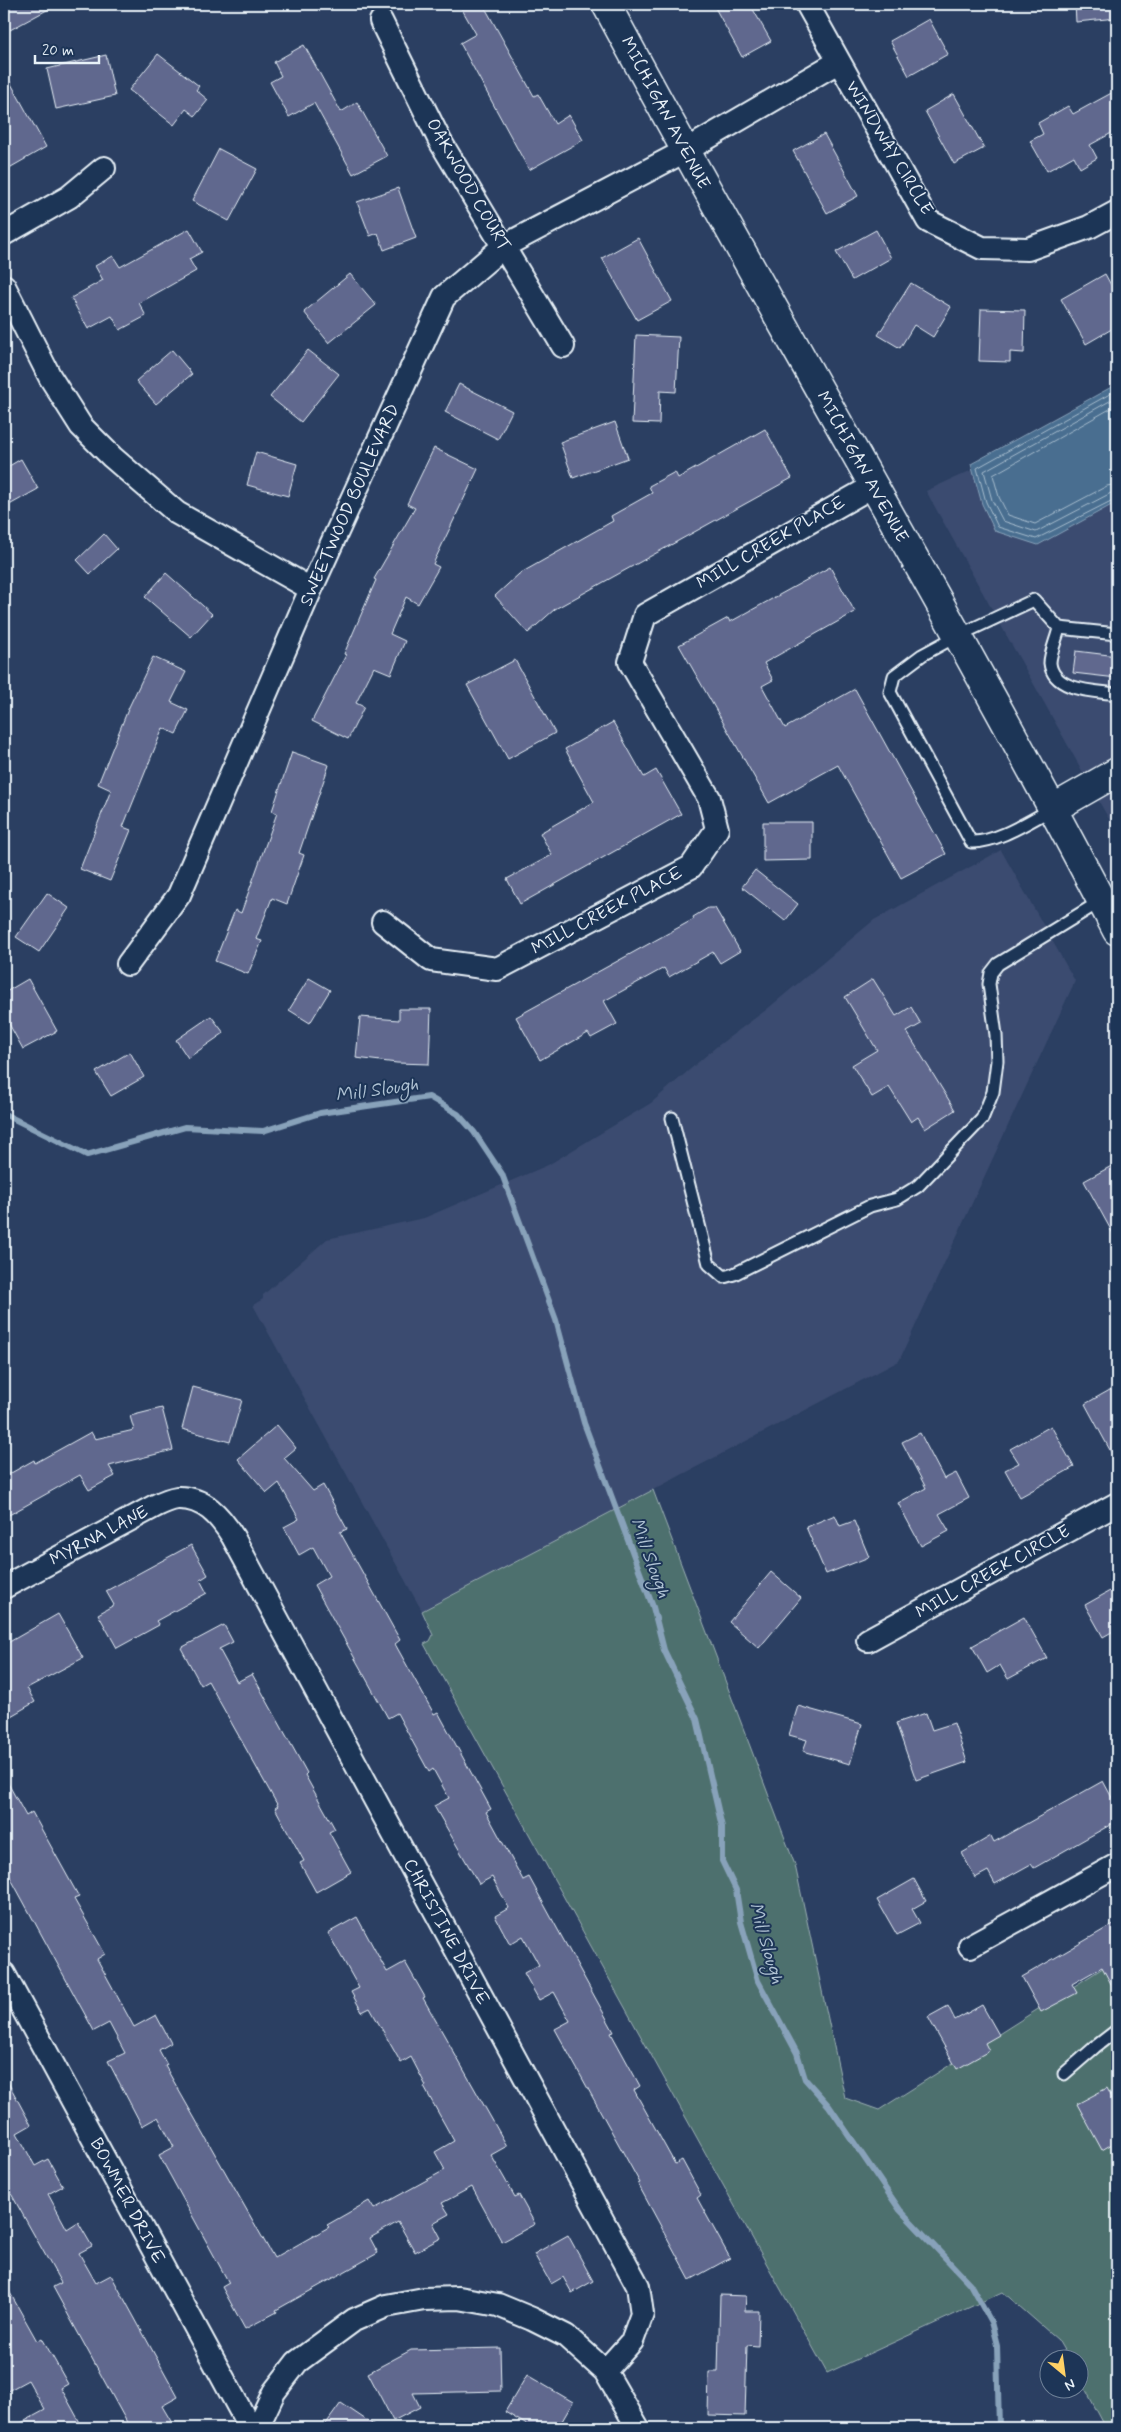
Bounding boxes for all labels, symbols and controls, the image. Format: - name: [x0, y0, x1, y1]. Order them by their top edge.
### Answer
- scale bar: [35, 32, 99, 64]
- street label: MICHIGAN AVENUE: [615, 33, 715, 193]
- text: 20 m: [42, 41, 74, 61]
- street label: WINDWAY CIRCLE: [839, 76, 939, 220]
- street label: OAKWOOD COURT: [420, 114, 516, 256]
- street label: MICHIGAN AVENUE: [810, 387, 914, 547]
- street label: SWEETWOOD BOULEVARD: [294, 400, 406, 610]
- street label: MILL CREEK PLACE: [692, 490, 850, 595]
- street label: MILL CREEK PLACE: [527, 861, 687, 961]
- water label: Mill Slough: [334, 1072, 420, 1110]
- street label: MYRNA LANE: [46, 1500, 152, 1572]
- water label: Mill Slough: [622, 1514, 676, 1602]
- street label: MILL CREEK CIRCLE: [911, 1519, 1075, 1625]
- street label: CHRISTINE DRIVE: [397, 1855, 495, 2010]
- water label: Mill Slough: [741, 1899, 790, 1987]
- street label: BOWMER DRIVE: [84, 2134, 170, 2268]
- north arrow: [1038, 2350, 1088, 2400]
- text: N: [1061, 2374, 1078, 2395]

